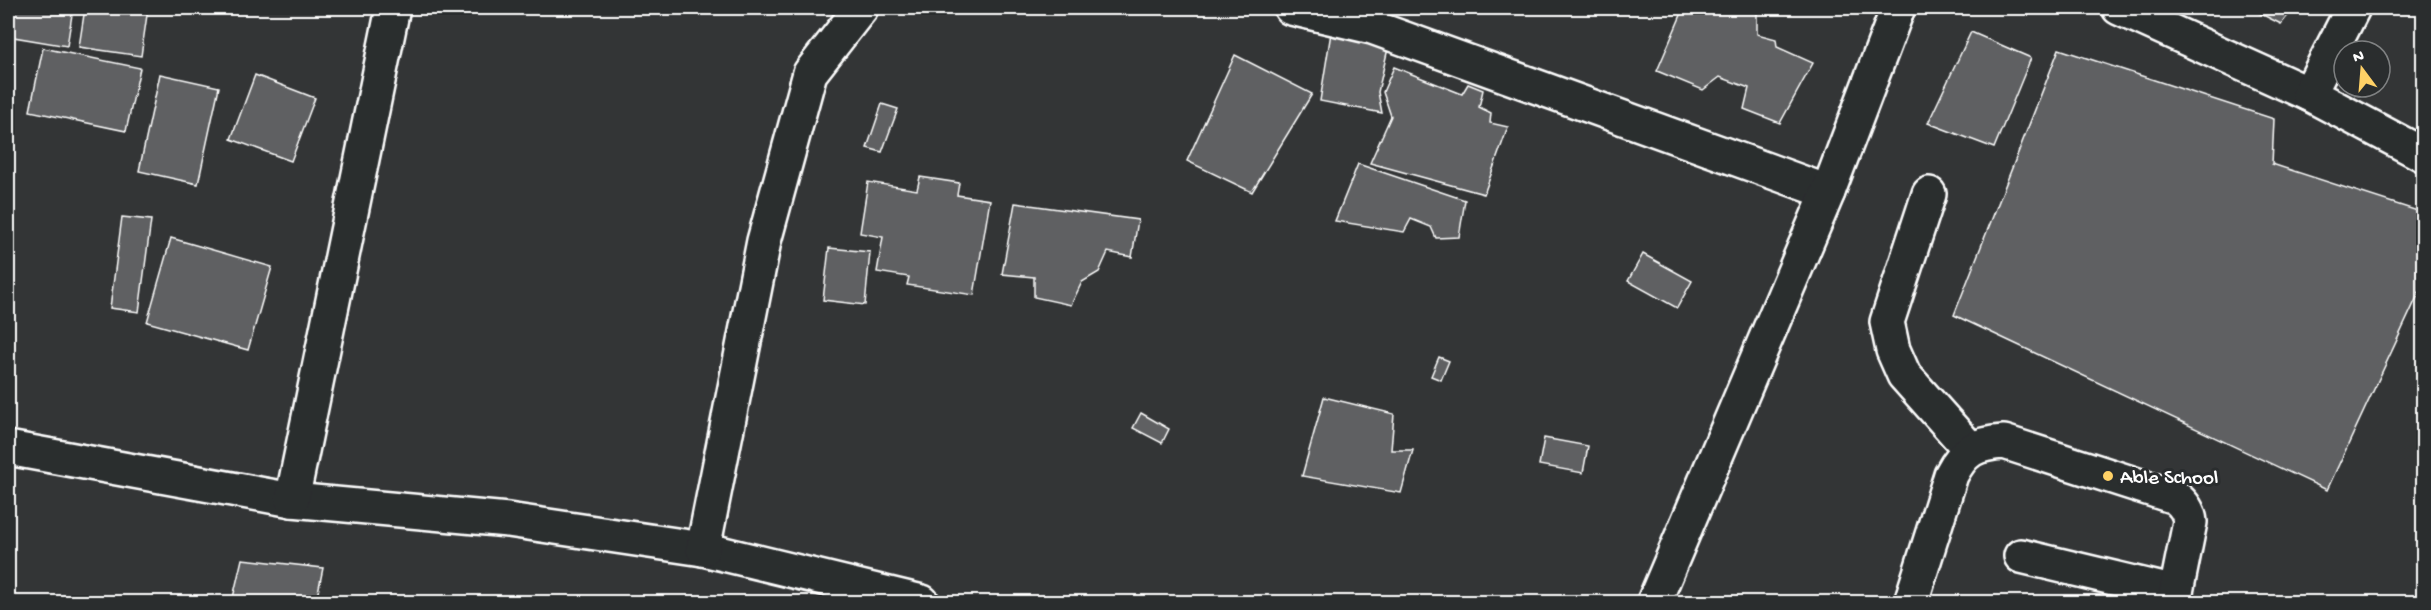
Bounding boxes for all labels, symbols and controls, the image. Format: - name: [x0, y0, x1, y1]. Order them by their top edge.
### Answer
- north arrow: [2332, 39, 2392, 99]
- text: N: [2351, 47, 2367, 69]
- place label: Able School: [2120, 467, 2219, 492]
- marker: Able School: [2101, 469, 2115, 483]

